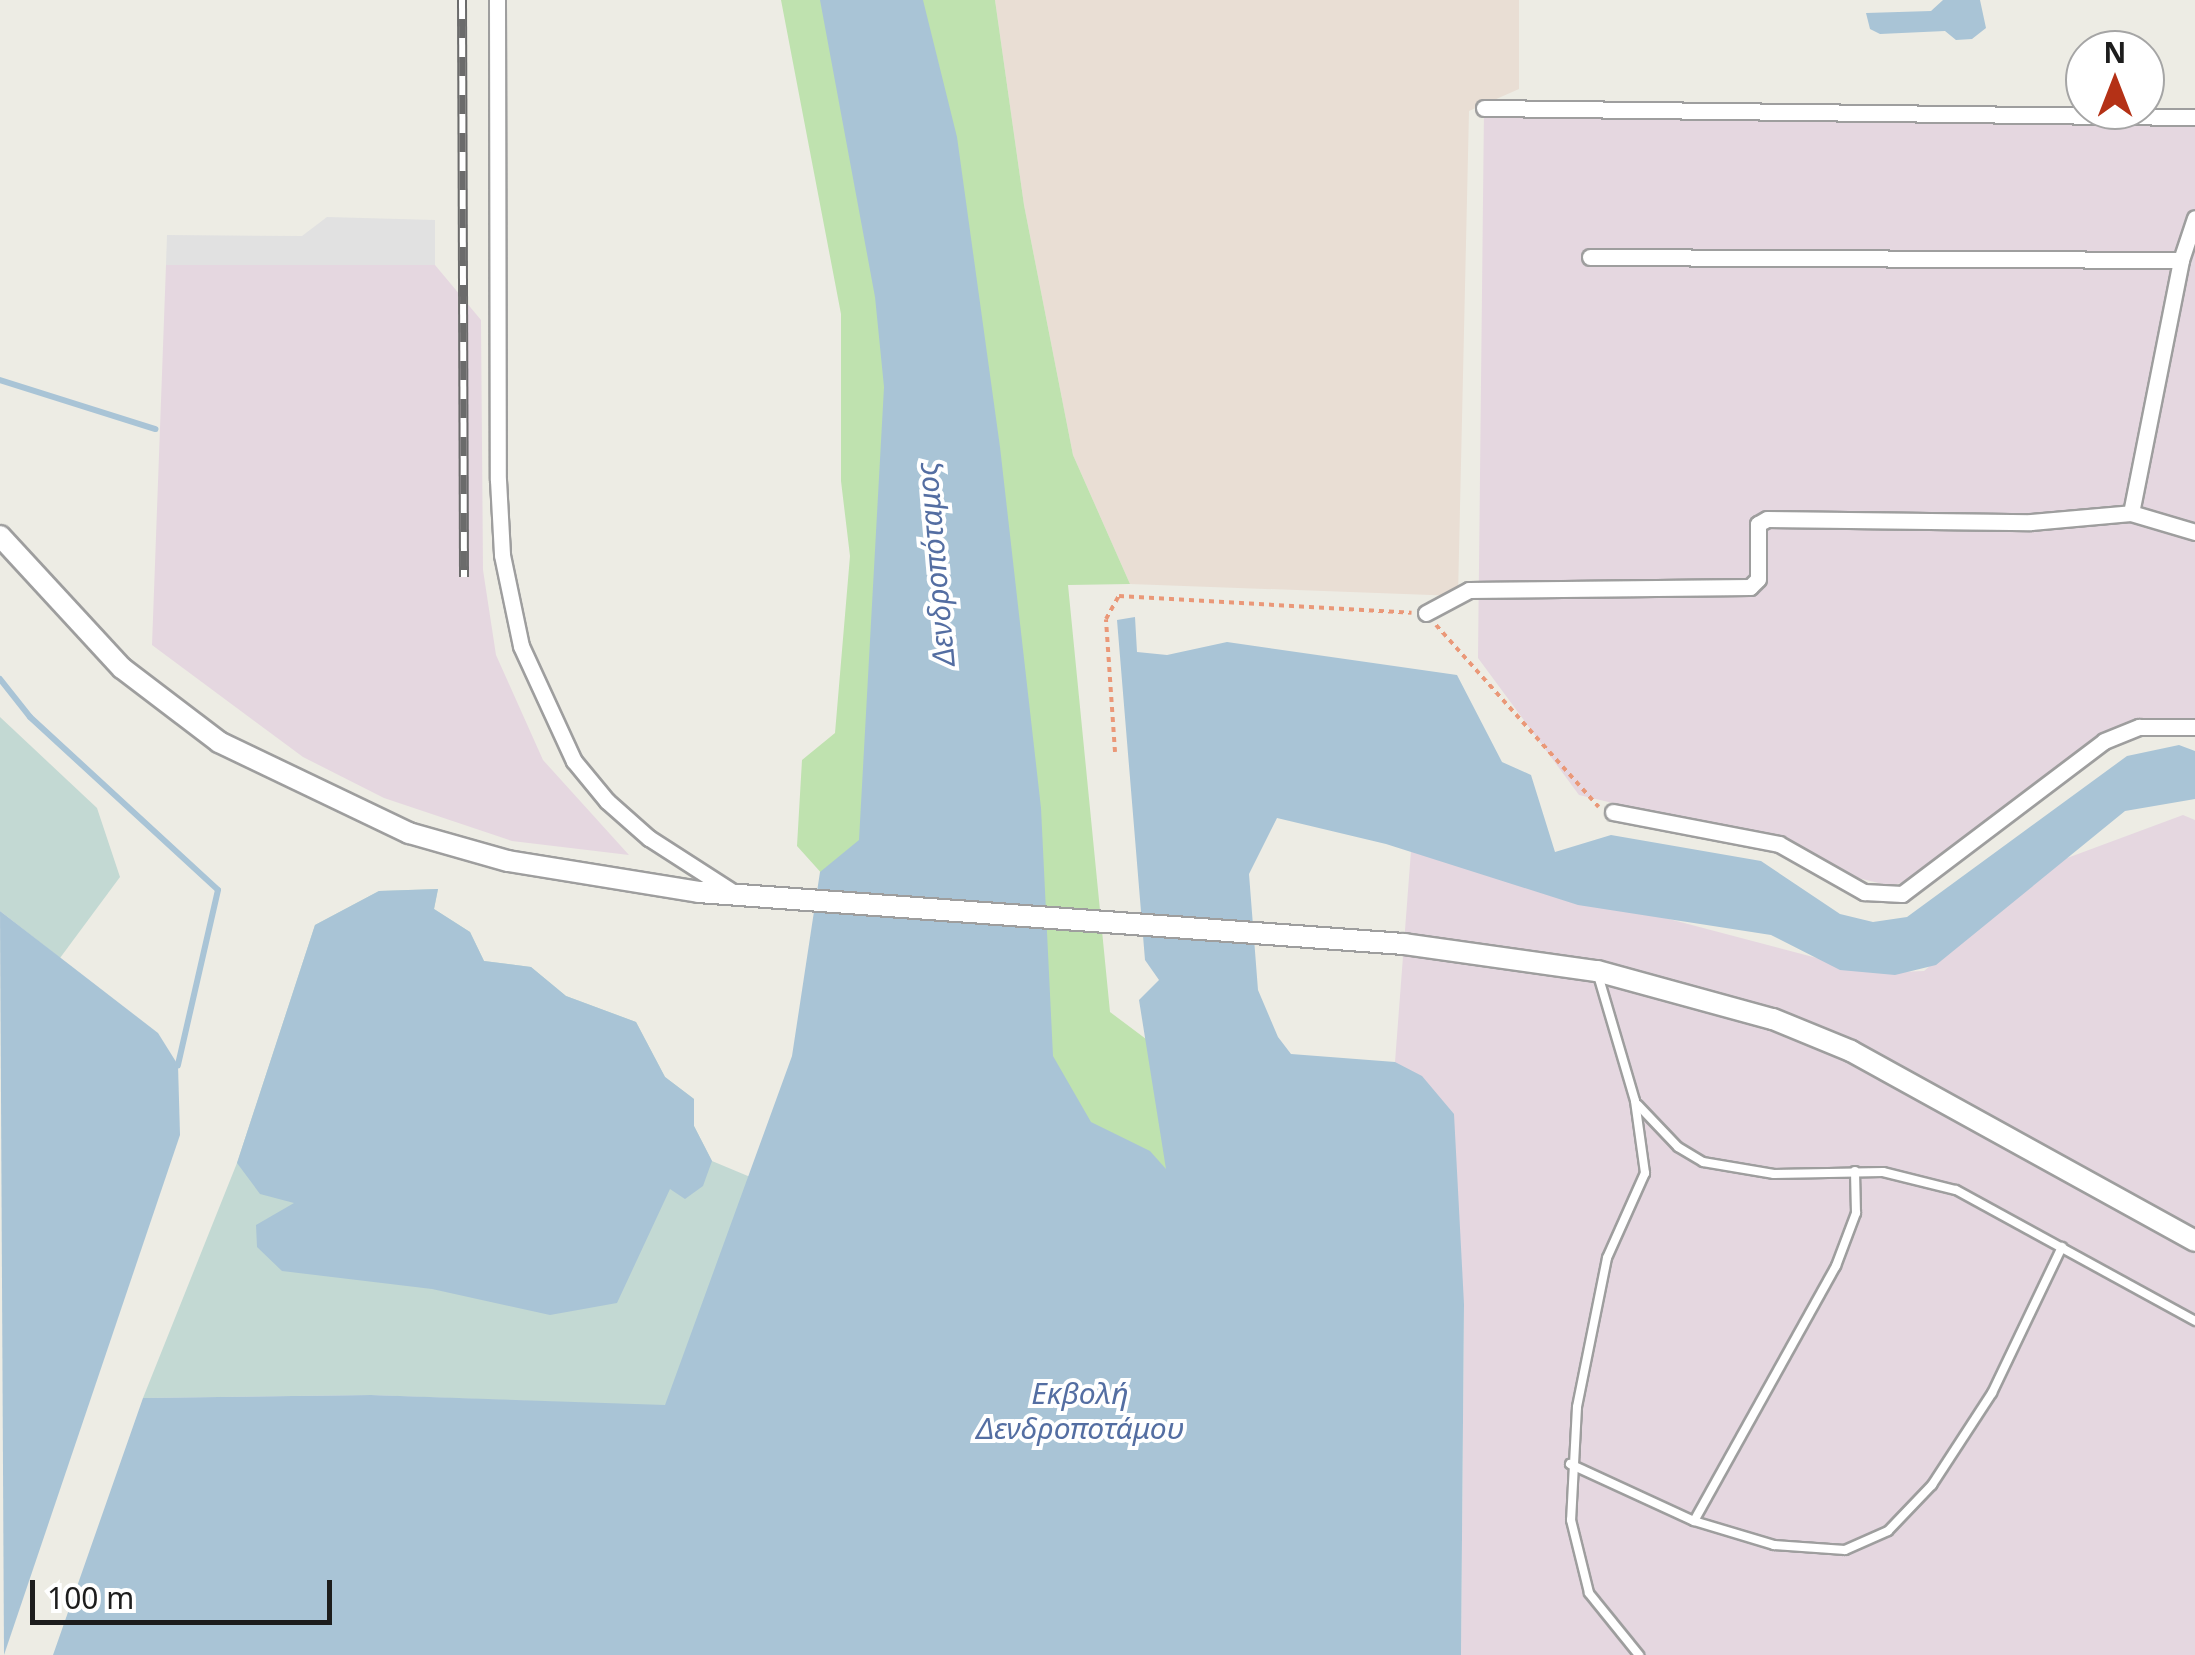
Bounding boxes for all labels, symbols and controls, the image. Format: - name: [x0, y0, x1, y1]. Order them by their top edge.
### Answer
- north arrow: [2065, 30, 2165, 130]
- text: N: [2104, 33, 2126, 71]
- water label: Δενδροπόταμος: [908, 461, 962, 667]
- water label: Εκβολή Δενδροποτάμου: [976, 1375, 1184, 1446]
- scale bar: [35, 1560, 338, 1622]
- text: 100 m: [47, 1577, 134, 1618]

